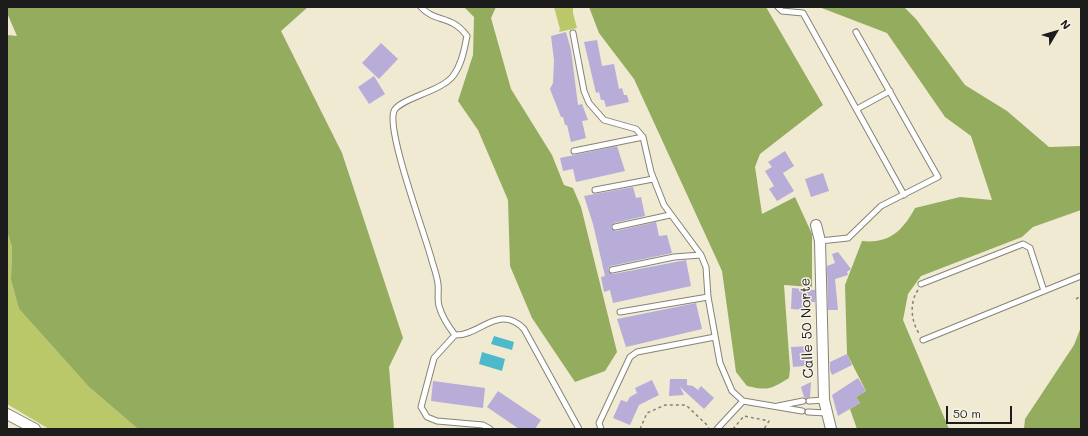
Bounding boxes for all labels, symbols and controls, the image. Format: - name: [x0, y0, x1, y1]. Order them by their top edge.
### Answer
- north arrow: [1036, 12, 1076, 52]
- text: N: [1057, 16, 1074, 32]
- street label: Calle 50 Norte: [797, 277, 817, 379]
- scale bar: [948, 398, 1014, 424]
- text: 50 m: [953, 405, 981, 421]

